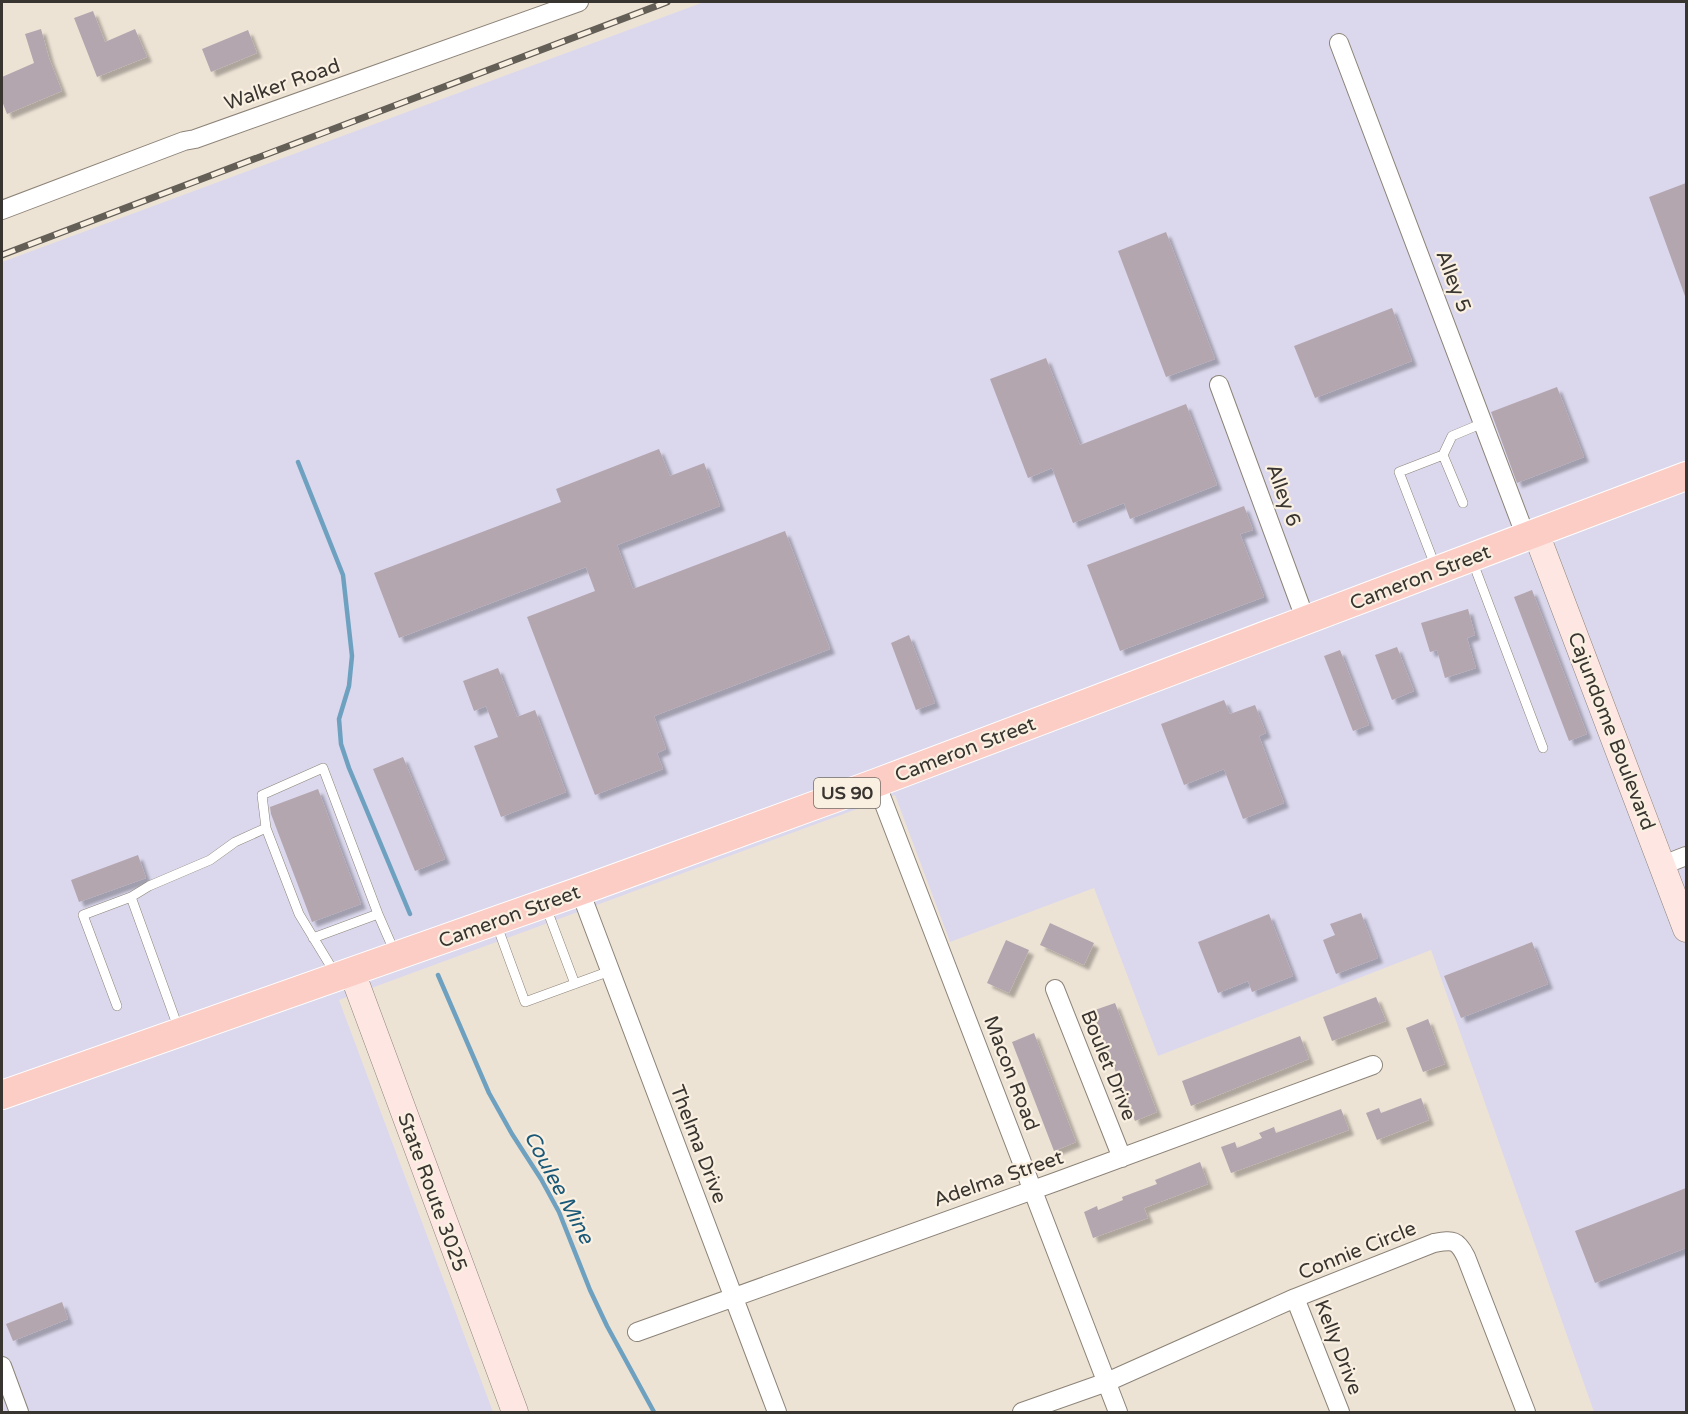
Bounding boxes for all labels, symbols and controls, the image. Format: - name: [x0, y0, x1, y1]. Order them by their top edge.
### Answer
- street label: Walker Road: [221, 54, 343, 116]
- street label: Alley 5: [1430, 247, 1476, 316]
- street label: Alley 6: [1261, 461, 1305, 530]
- street label: Cameron Street: [1347, 540, 1494, 616]
- street label: Cajundome Boulevard: [1562, 629, 1660, 834]
- street label: Cameron Street: [892, 712, 1039, 788]
- road number: US 90: [814, 778, 880, 808]
- street label: Cameron Street: [435, 880, 584, 954]
- street label: Boulet Drive: [1075, 1007, 1141, 1124]
- street label: Macon Road: [978, 1013, 1044, 1134]
- street label: Thelma Drive: [665, 1082, 732, 1207]
- street label: State Route 3025: [392, 1110, 472, 1275]
- water label: Coulee Mine: [518, 1127, 599, 1249]
- street label: Adelma Street: [930, 1145, 1067, 1212]
- street label: Connie Circle: [1295, 1216, 1420, 1285]
- street label: Kelly Drive: [1309, 1296, 1367, 1398]

